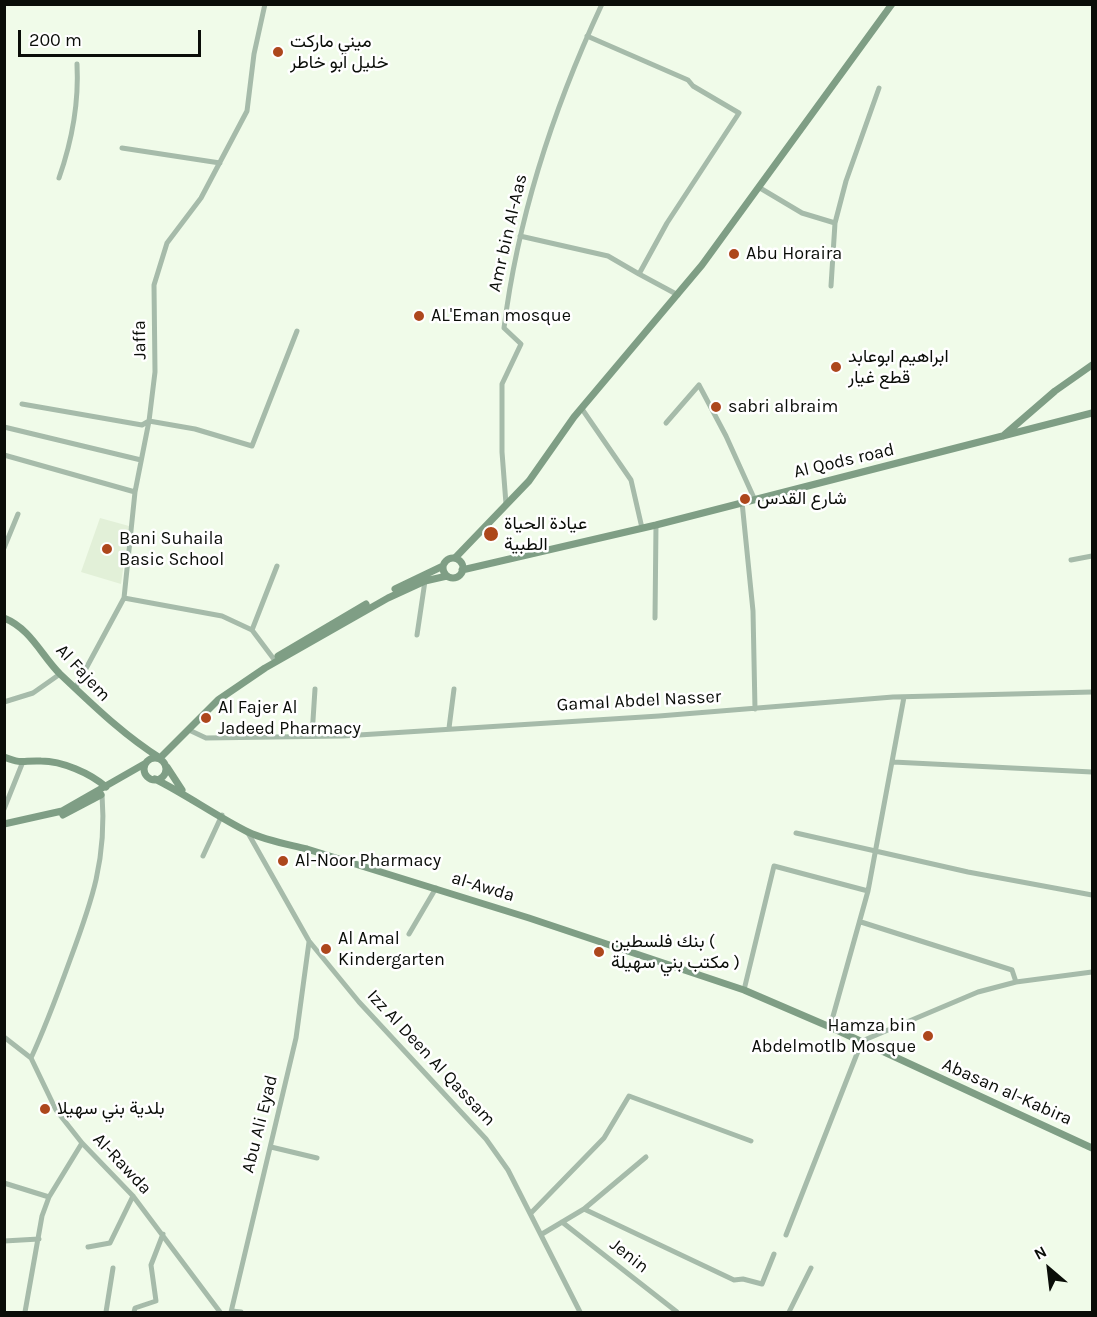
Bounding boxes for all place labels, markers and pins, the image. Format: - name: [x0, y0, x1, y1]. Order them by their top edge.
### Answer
- place label: ميني ماركت خليل ابو خاطر: [290, 31, 388, 74]
- marker: ميني ماركت خليل ابو خاطر: [271, 45, 285, 59]
- place label: Abu Horaira: [746, 243, 842, 265]
- marker: Abu Horaira: [727, 247, 741, 261]
- place label: AL'Eman mosque: [431, 305, 571, 327]
- marker: AL'Eman mosque: [412, 309, 426, 323]
- place label: ابراهيم ابوعابد قطع غيار: [848, 346, 949, 388]
- marker: ابراهيم ابوعابد قطع غيار: [829, 360, 843, 374]
- place label: sabri albraim: [728, 396, 838, 418]
- marker: sabri albraim: [709, 400, 723, 414]
- place label: شارع القدس: [757, 488, 847, 510]
- marker: شارع القدس: [738, 492, 752, 506]
- place label: عيادة الحياة الطبية: [504, 513, 587, 556]
- marker: عيادة الحياة الطبية: [482, 525, 500, 543]
- place label: Bani Suhaila Basic School: [119, 528, 224, 570]
- marker: Bani Suhaila Basic School: [100, 542, 114, 556]
- place label: Al Fajer Al Jadeed Pharmacy: [218, 697, 361, 740]
- marker: Al Fajer Al Jadeed Pharmacy: [199, 711, 213, 725]
- place label: Al-Noor Pharmacy: [295, 850, 441, 872]
- marker: Al-Noor Pharmacy: [276, 854, 290, 868]
- place label: Al Amal Kindergarten: [338, 928, 445, 970]
- place label: بنك فلسطين ( مكتب بني سهيلة ): [611, 931, 740, 974]
- marker: Al Amal Kindergarten: [319, 942, 333, 956]
- marker: بنك فلسطين ( مكتب بني سهيلة ): [592, 945, 606, 959]
- place label: Hamza bin Abdelmotlb Mosque: [751, 1015, 916, 1058]
- marker: Hamza bin Abdelmotlb Mosque: [921, 1029, 935, 1043]
- place label: بلدية بني سهيلا: [57, 1098, 165, 1120]
- marker: بلدية بني سهيلا: [38, 1102, 52, 1116]

